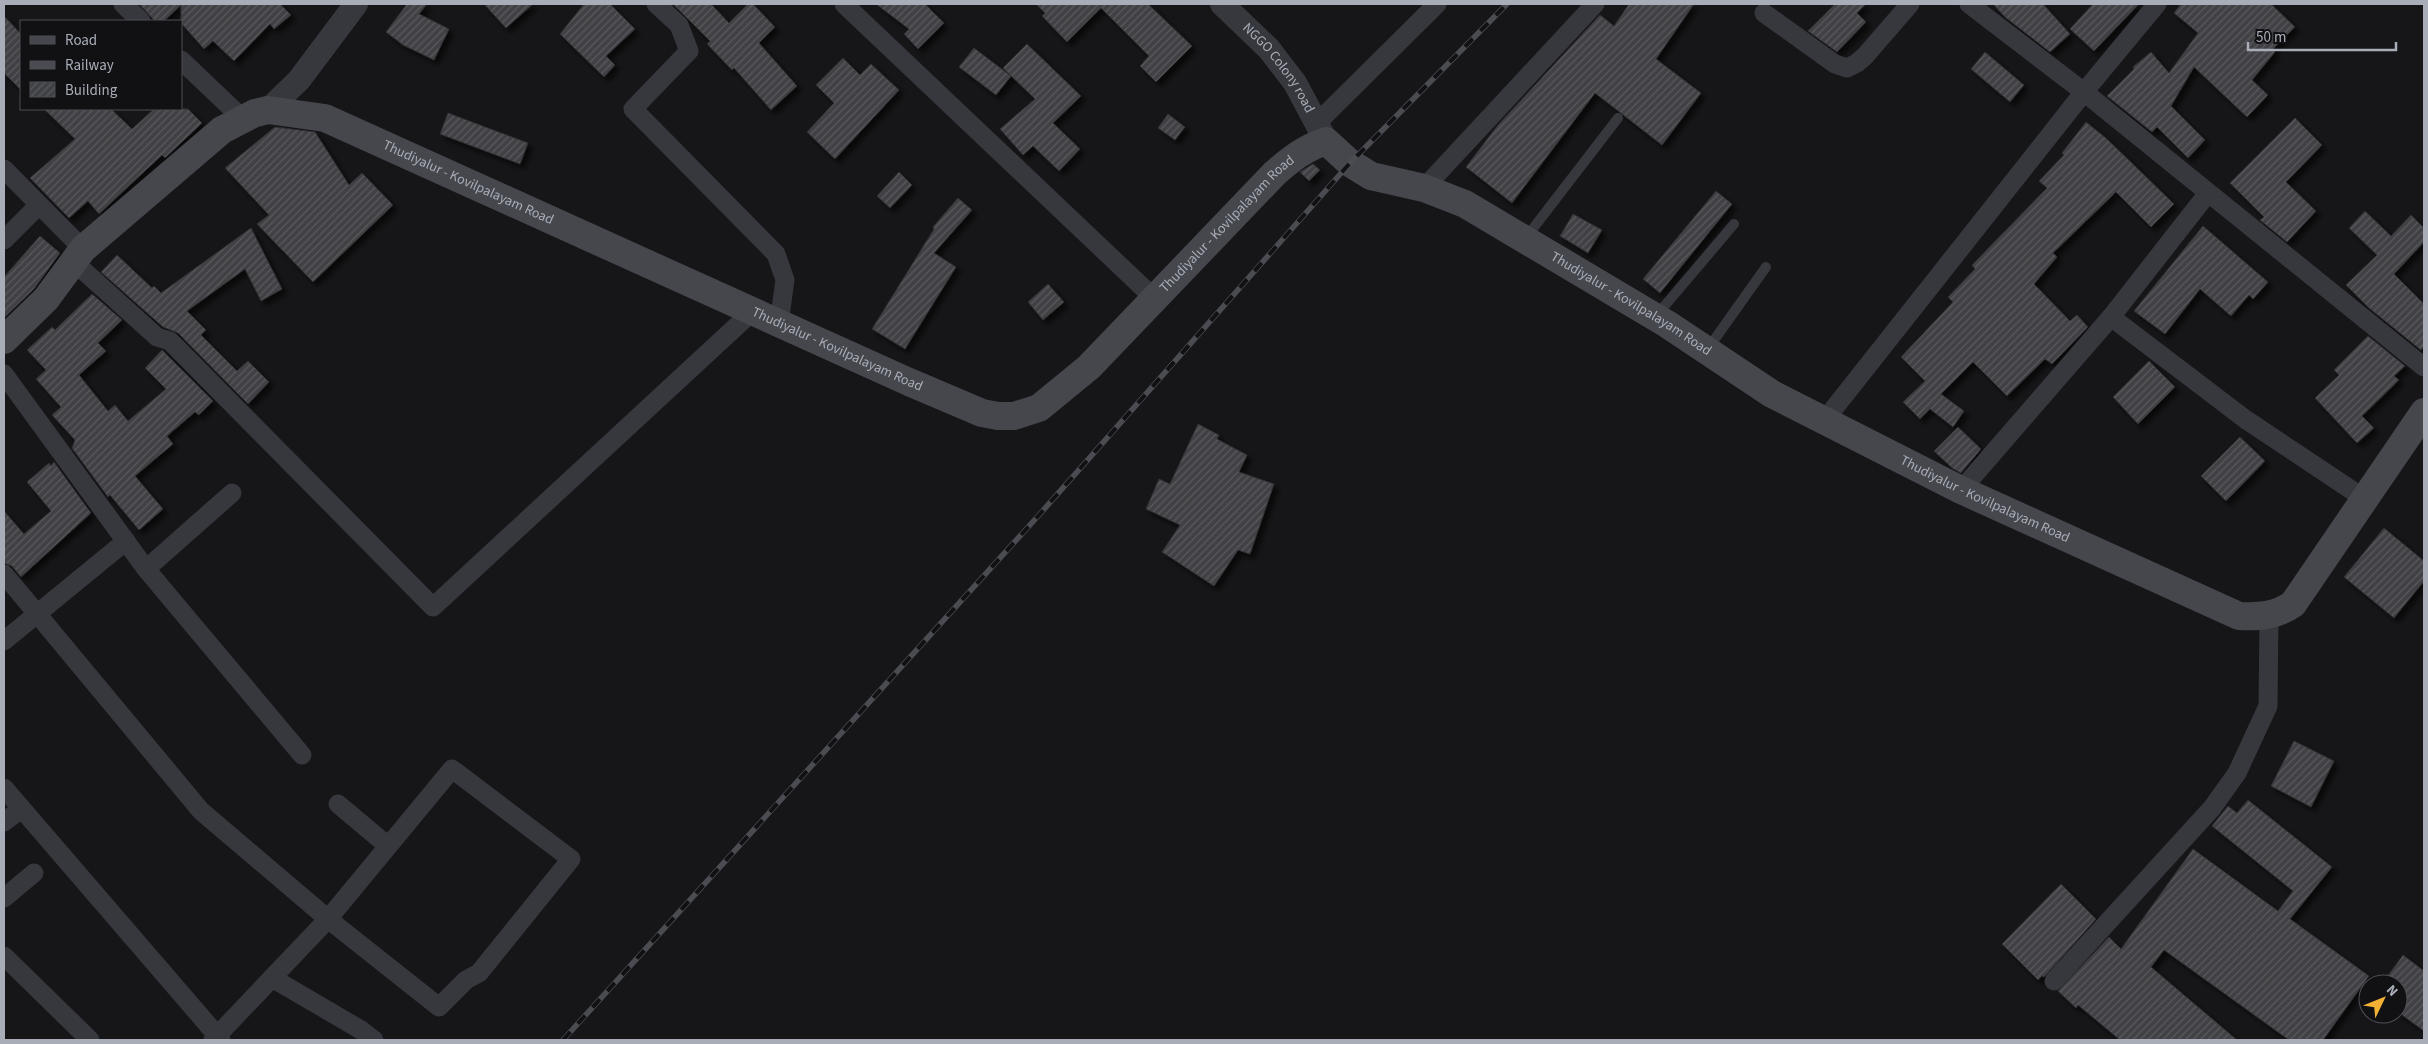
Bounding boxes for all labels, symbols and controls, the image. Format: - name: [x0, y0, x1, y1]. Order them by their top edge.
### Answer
- street label: NGGO Colony road: [1238, 18, 1319, 117]
- legend: [20, 20, 182, 110]
- scale bar: [2248, 20, 2396, 52]
- text: 50 m: [2256, 27, 2286, 48]
- text: Road: [65, 30, 97, 51]
- text: Railway: [65, 55, 114, 76]
- text: Building: [65, 80, 118, 101]
- street label: Thudiyalur - Kovilpalayam Road: [379, 135, 557, 230]
- street label: Thudiyalur - Kovilpalayam Road: [1155, 151, 1299, 297]
- street label: Thudiyalur - Kovilpalayam Road: [1547, 247, 1715, 361]
- street label: Thudiyalur - Kovilpalayam Road: [749, 302, 926, 397]
- street label: Thudiyalur - Kovilpalayam Road: [1897, 451, 2073, 548]
- north arrow: [2358, 974, 2408, 1024]
- text: N: [2381, 981, 2402, 1001]

